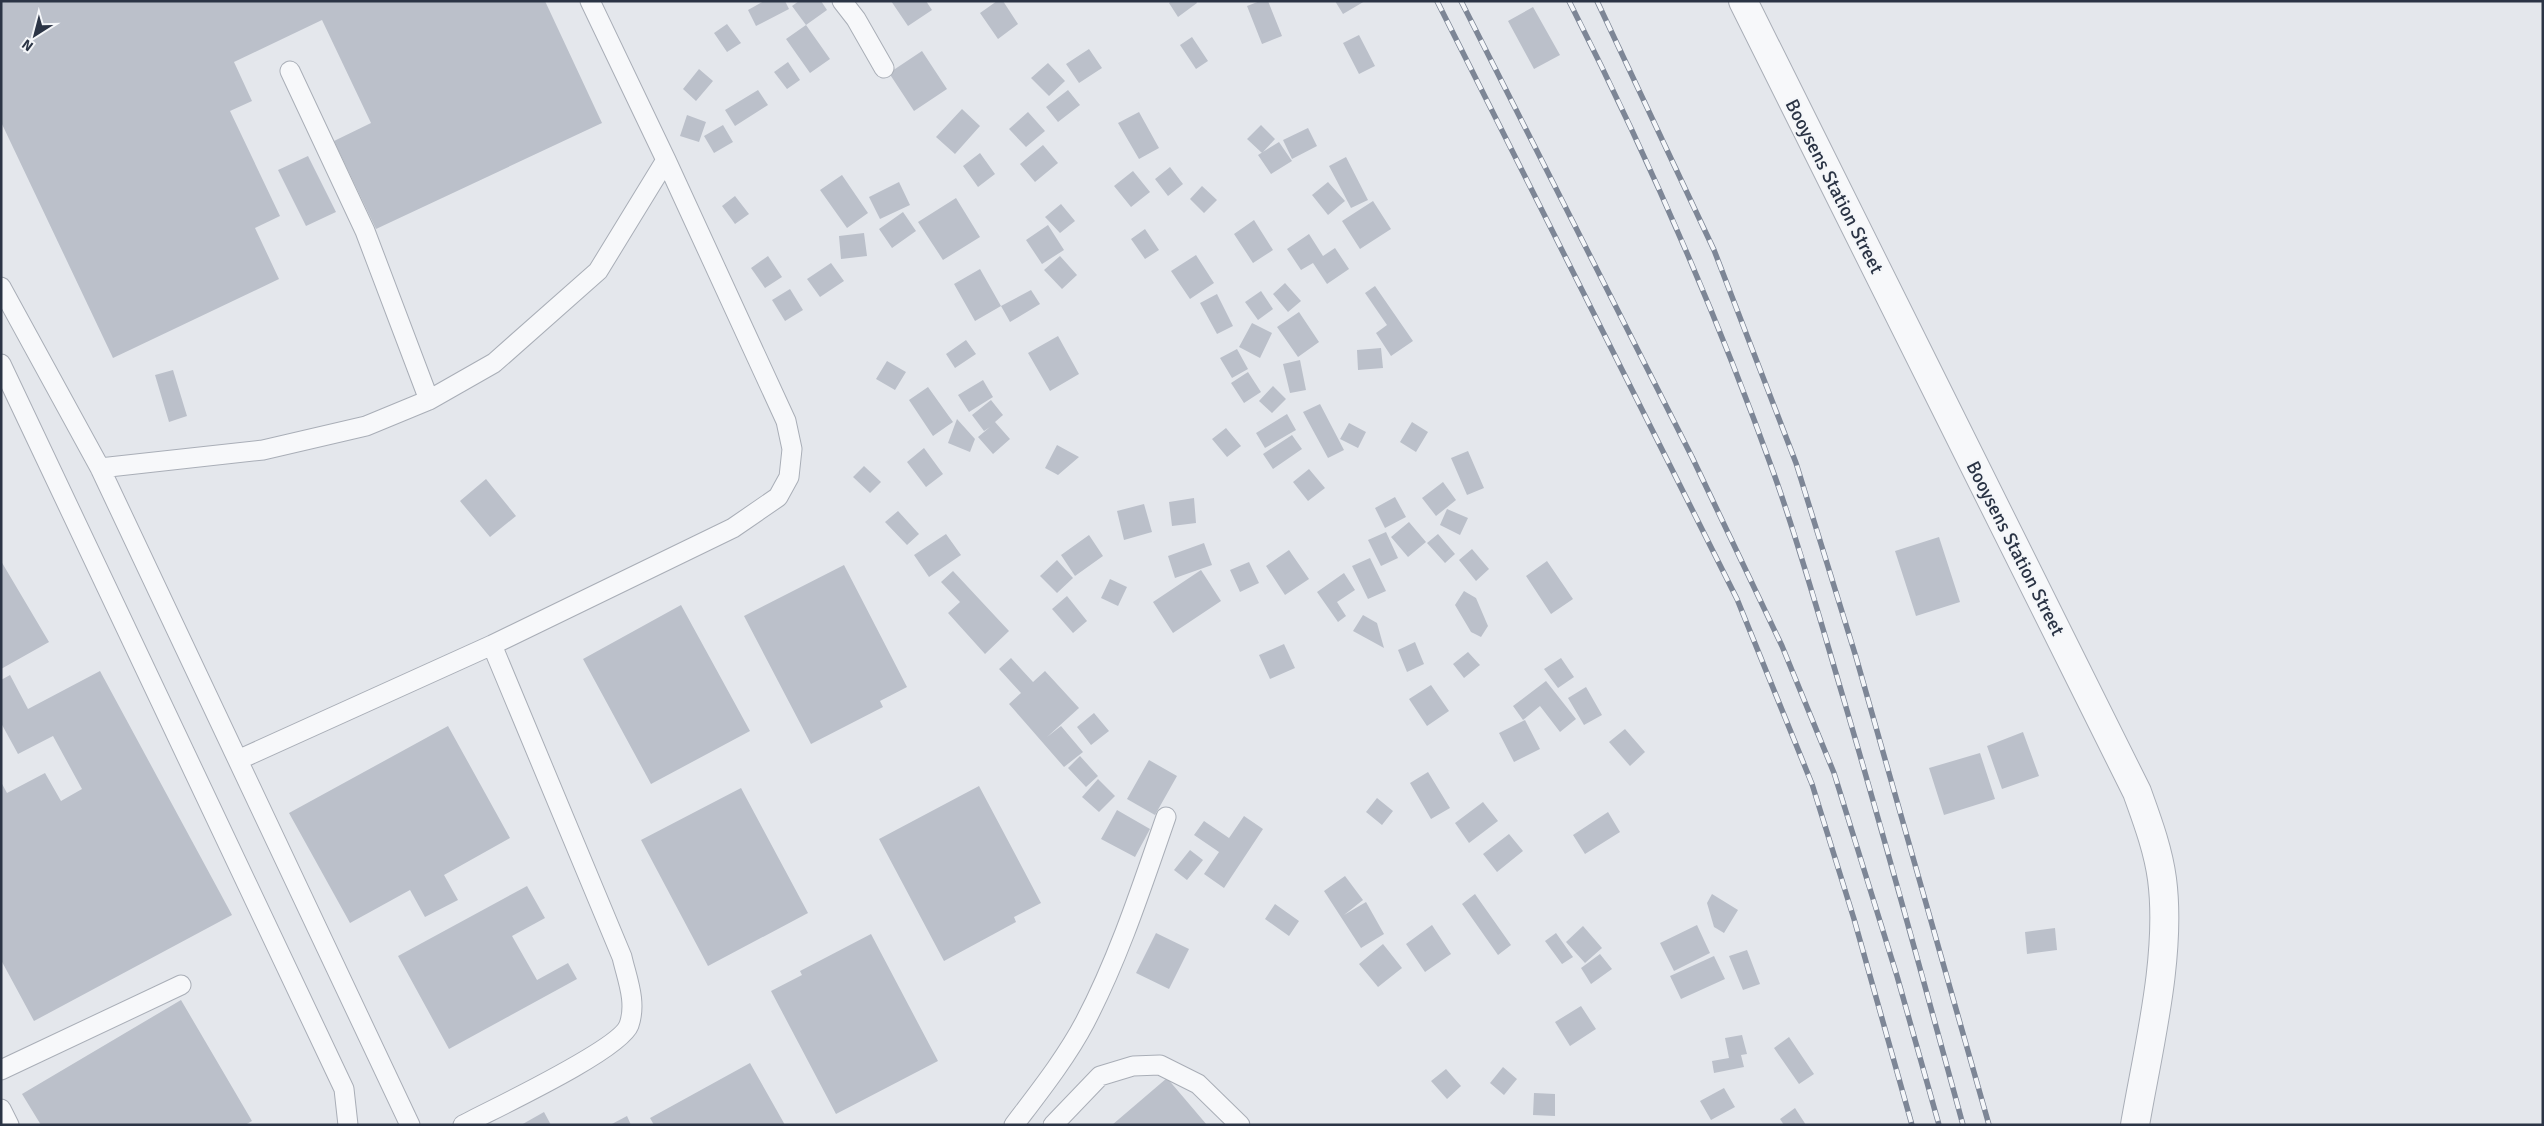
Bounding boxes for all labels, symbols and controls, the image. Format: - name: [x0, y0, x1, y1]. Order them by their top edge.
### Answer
- north arrow: [10, 10, 60, 60]
- text: N: [19, 35, 37, 55]
- street label: Booysens Station Street: [1780, 95, 1889, 278]
- street label: Booysens Station Street: [1961, 457, 2070, 640]

